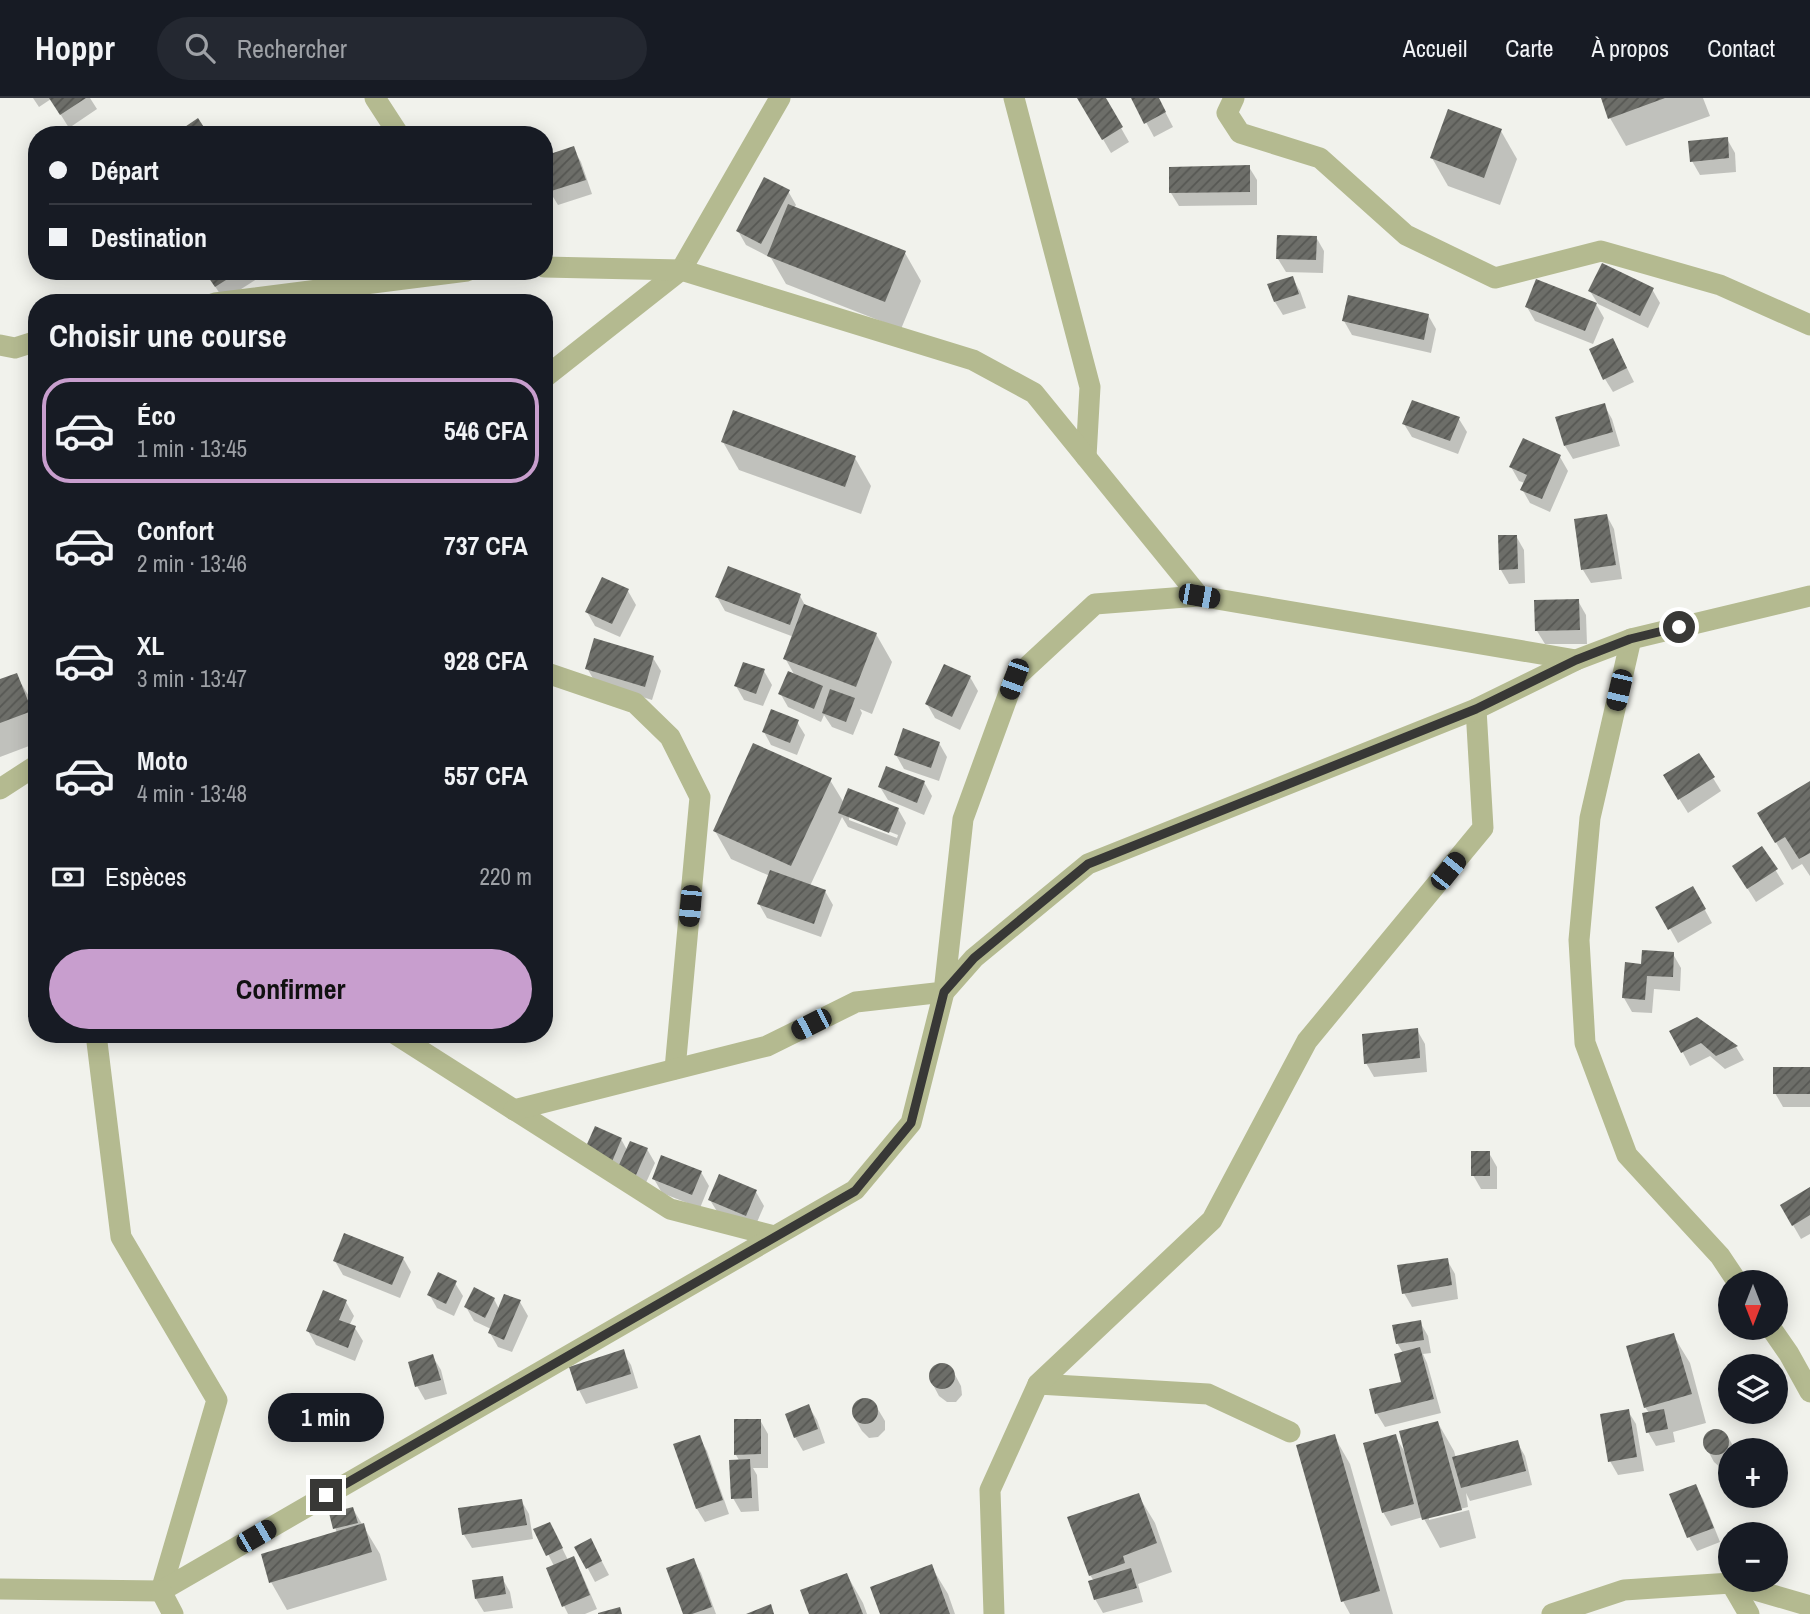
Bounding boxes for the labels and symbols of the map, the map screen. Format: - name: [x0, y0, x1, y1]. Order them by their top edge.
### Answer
- car: [1177, 582, 1222, 610]
- route start: [1663, 611, 1695, 643]
- car: [997, 656, 1032, 702]
- car: [1605, 667, 1634, 713]
- car: [1427, 848, 1470, 894]
- car: [678, 884, 703, 928]
- car: [788, 1005, 835, 1043]
- north arrow: [1718, 1270, 1788, 1340]
- callout: 1 min: [268, 1394, 384, 1442]
- route end: [310, 1479, 342, 1511]
- car: [233, 1516, 280, 1556]

